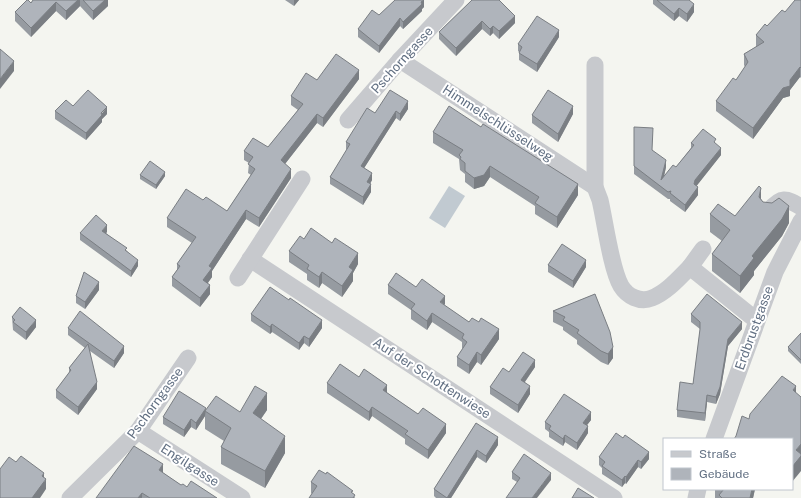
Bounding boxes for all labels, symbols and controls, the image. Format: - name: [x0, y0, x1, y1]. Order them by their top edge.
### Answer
- street label: Pschorngasse: [368, 24, 436, 96]
- street label: Himmelschlüsselweg: [440, 82, 556, 164]
- street label: Erdbrustgasse: [732, 284, 776, 372]
- street label: Auf der Schottenwiese: [370, 334, 494, 422]
- street label: Pschorngasse: [124, 364, 186, 442]
- legend: [663, 438, 793, 490]
- street label: Engilgasse: [158, 441, 222, 489]
- text: Straße: [699, 447, 737, 461]
- text: Gebäude: [699, 467, 749, 481]

